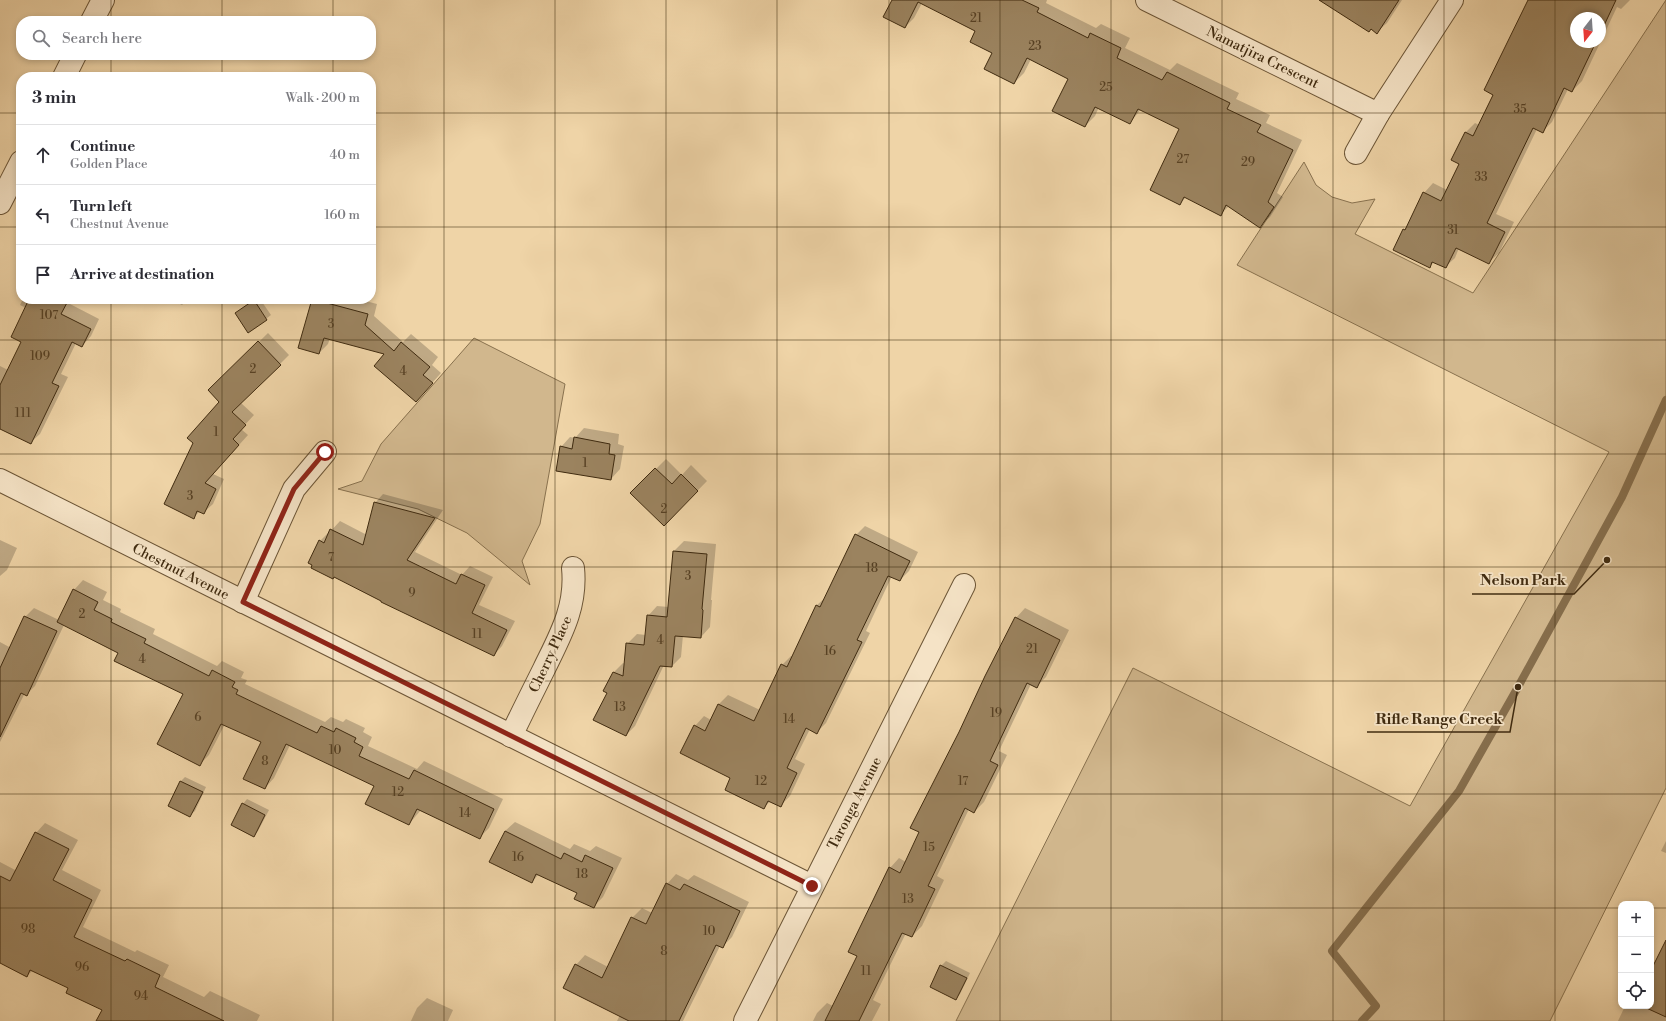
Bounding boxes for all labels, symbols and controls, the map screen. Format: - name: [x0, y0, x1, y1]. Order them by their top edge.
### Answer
- house number: 21: [970, 11, 983, 26]
- north arrow: [1570, 12, 1606, 48]
- search box: [16, 16, 376, 60]
- street label: Namatjira Crescent: [1203, 23, 1322, 93]
- icon: search: [30, 27, 52, 49]
- text: Search here: [62, 29, 142, 48]
- house number: 23: [1028, 39, 1042, 54]
- house number: 25: [1099, 80, 1113, 95]
- text: 3 min: [32, 87, 76, 109]
- text: Walk · 200 m: [286, 90, 360, 106]
- house number: 35: [1513, 102, 1527, 117]
- text: Continue: [70, 137, 135, 156]
- icon: ahead: [32, 144, 54, 166]
- text: 40 m: [330, 147, 360, 163]
- house number: 27: [1177, 152, 1189, 167]
- house number: 29: [1241, 155, 1255, 170]
- text: Golden Place: [70, 156, 148, 172]
- house number: 33: [1474, 170, 1488, 185]
- text: Turn left: [70, 197, 132, 216]
- icon: left: [32, 204, 54, 226]
- text: 160 m: [324, 207, 360, 223]
- text: Chestnut Avenue: [70, 216, 169, 232]
- house number: 31: [1447, 223, 1460, 238]
- icon: arrive: [32, 264, 54, 286]
- text: Arrive at destination: [70, 265, 214, 284]
- house number: 107: [40, 308, 58, 323]
- house number: 3: [328, 317, 335, 332]
- house number: 109: [30, 349, 50, 364]
- house number: 2: [250, 362, 257, 377]
- house number: 4: [399, 364, 407, 379]
- house number: 111: [15, 406, 32, 421]
- house number: 1: [213, 425, 219, 440]
- route start: [316, 443, 334, 461]
- house number: 1: [582, 456, 588, 471]
- house number: 3: [187, 489, 194, 504]
- house number: 2: [661, 502, 668, 517]
- street label: Chestnut Avenue: [129, 540, 232, 604]
- house number: 7: [328, 550, 334, 565]
- house number: 18: [866, 561, 878, 576]
- callout: Nelson Park: [1472, 567, 1574, 594]
- house number: 3: [685, 569, 692, 584]
- text: Nelson Park: [1480, 571, 1567, 590]
- house number: 9: [408, 586, 416, 601]
- house number: 2: [79, 607, 86, 622]
- street label: Cherry Place: [525, 613, 577, 696]
- house number: 11: [472, 627, 483, 642]
- house number: 4: [656, 633, 664, 648]
- house number: 21: [1026, 642, 1039, 657]
- house number: 16: [824, 644, 836, 659]
- house number: 4: [138, 652, 146, 667]
- house number: 13: [614, 700, 626, 715]
- callout: Rifle Range Creek: [1367, 705, 1510, 732]
- house number: 19: [990, 706, 1002, 721]
- house number: 6: [194, 710, 202, 725]
- text: Rifle Range Creek: [1375, 710, 1503, 729]
- house number: 14: [783, 712, 795, 727]
- house number: 10: [329, 743, 341, 758]
- house number: 8: [261, 754, 269, 769]
- street label: Taronga Avenue: [824, 754, 886, 853]
- house number: 12: [755, 774, 767, 789]
- house number: 17: [958, 774, 968, 789]
- house number: 12: [392, 785, 404, 800]
- house number: 14: [459, 806, 471, 821]
- house number: 15: [923, 840, 935, 855]
- house number: 16: [512, 850, 524, 865]
- house number: 18: [576, 867, 588, 882]
- route end: [803, 877, 821, 895]
- house number: 13: [902, 892, 914, 907]
- map controls: [1618, 901, 1654, 1009]
- button: +: [1618, 901, 1654, 937]
- house number: 98: [21, 922, 35, 937]
- house number: 10: [703, 924, 715, 939]
- button: −: [1618, 937, 1654, 973]
- house number: 8: [660, 944, 668, 959]
- house number: 96: [75, 960, 89, 975]
- house number: 11: [861, 964, 872, 979]
- button: locate: [1618, 973, 1654, 1009]
- house number: 94: [134, 989, 148, 1004]

